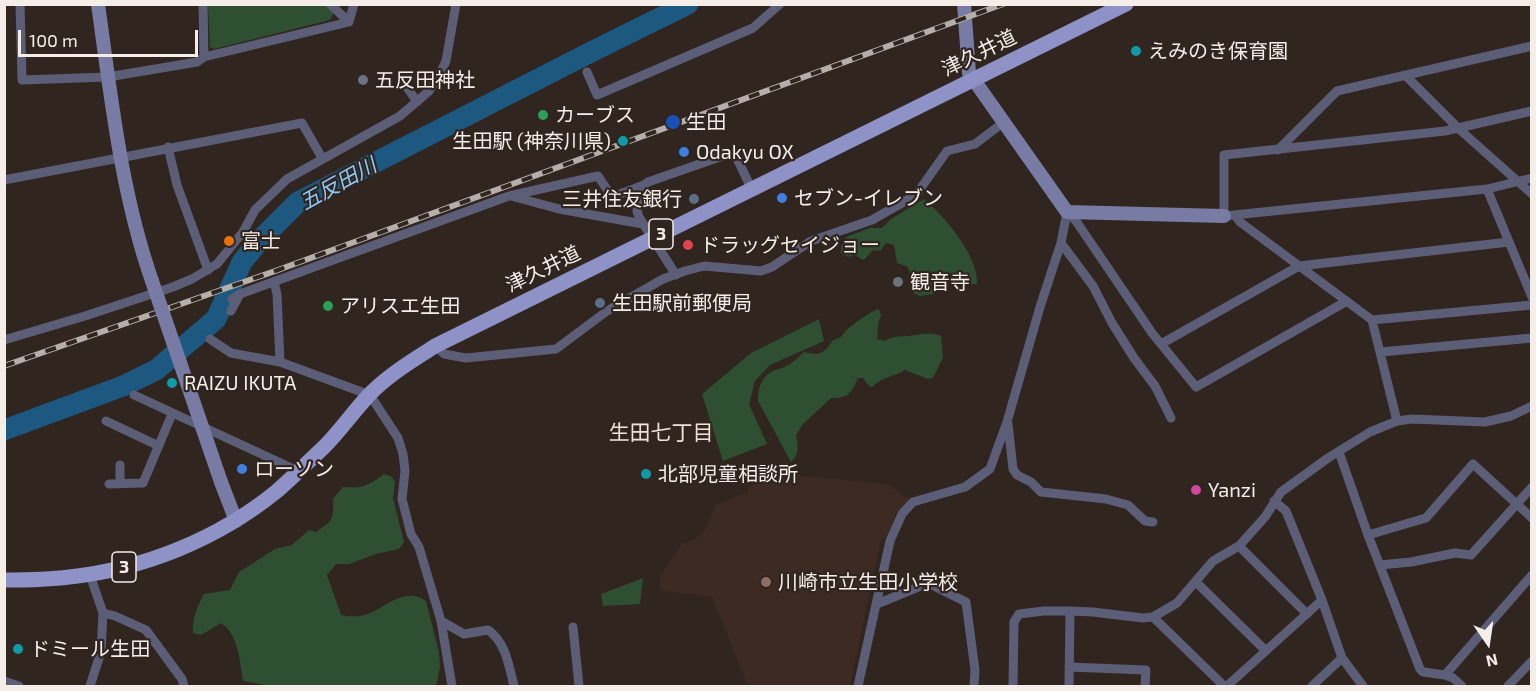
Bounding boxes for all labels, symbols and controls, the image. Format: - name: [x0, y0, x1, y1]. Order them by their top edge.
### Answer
- scale bar: [21, 18, 201, 56]
- street label: 津久井道: [938, 25, 1020, 81]
- text: 100 m: [29, 29, 78, 51]
- place label: えみのき保育園: [1148, 39, 1288, 63]
- marker: えみのき保育園: [1129, 44, 1143, 58]
- place label: 五反田神社: [375, 68, 475, 92]
- marker: 五反田神社: [356, 73, 370, 87]
- place label: カーブス: [555, 103, 635, 127]
- marker: カーブス: [536, 108, 550, 122]
- place label: 生田: [686, 110, 726, 134]
- marker: 生田: [664, 113, 682, 131]
- place label: 生田駅 (神奈川県): [452, 129, 611, 153]
- marker: 生田駅 (神奈川県): [616, 134, 630, 148]
- place label: Odakyu OX: [696, 140, 794, 164]
- marker: Odakyu OX: [677, 145, 691, 159]
- water label: 五反田川: [295, 153, 381, 215]
- place label: セブン-イレブン: [794, 186, 943, 210]
- place label: 三井住友銀行: [562, 187, 682, 211]
- marker: セブン-イレブン: [775, 191, 789, 205]
- marker: 三井住友銀行: [687, 192, 701, 206]
- road number: 3: [649, 219, 673, 249]
- place label: 富士: [241, 229, 281, 253]
- place label: ドラッグセイジョー: [700, 233, 880, 257]
- marker: 富士: [222, 234, 236, 248]
- marker: ドラッグセイジョー: [681, 238, 695, 252]
- street label: 津久井道: [502, 241, 584, 297]
- place label: 観音寺: [910, 270, 970, 294]
- marker: 観音寺: [891, 275, 905, 289]
- place label: 生田駅前郵便局: [612, 291, 752, 315]
- place label: アリスエ生田: [340, 294, 460, 318]
- marker: 生田駅前郵便局: [593, 296, 607, 310]
- marker: アリスエ生田: [321, 299, 335, 313]
- place label: RAIZU IKUTA: [184, 371, 296, 395]
- marker: RAIZU IKUTA: [165, 376, 179, 390]
- district label: 生田七丁目: [609, 420, 713, 446]
- place label: ローソン: [254, 457, 334, 481]
- marker: ローソン: [235, 462, 249, 476]
- place label: 北部児童相談所: [658, 462, 798, 486]
- marker: 北部児童相談所: [639, 467, 653, 481]
- place label: Yanzi: [1208, 478, 1256, 502]
- marker: Yanzi: [1189, 483, 1203, 497]
- road number: 3: [112, 552, 136, 582]
- place label: 川崎市立生田小学校: [778, 570, 958, 594]
- marker: 川崎市立生田小学校: [759, 575, 773, 589]
- north arrow: [1458, 613, 1518, 673]
- place label: ドミール生田: [30, 637, 150, 661]
- marker: ドミール生田: [11, 642, 25, 656]
- text: N: [1484, 650, 1500, 672]

